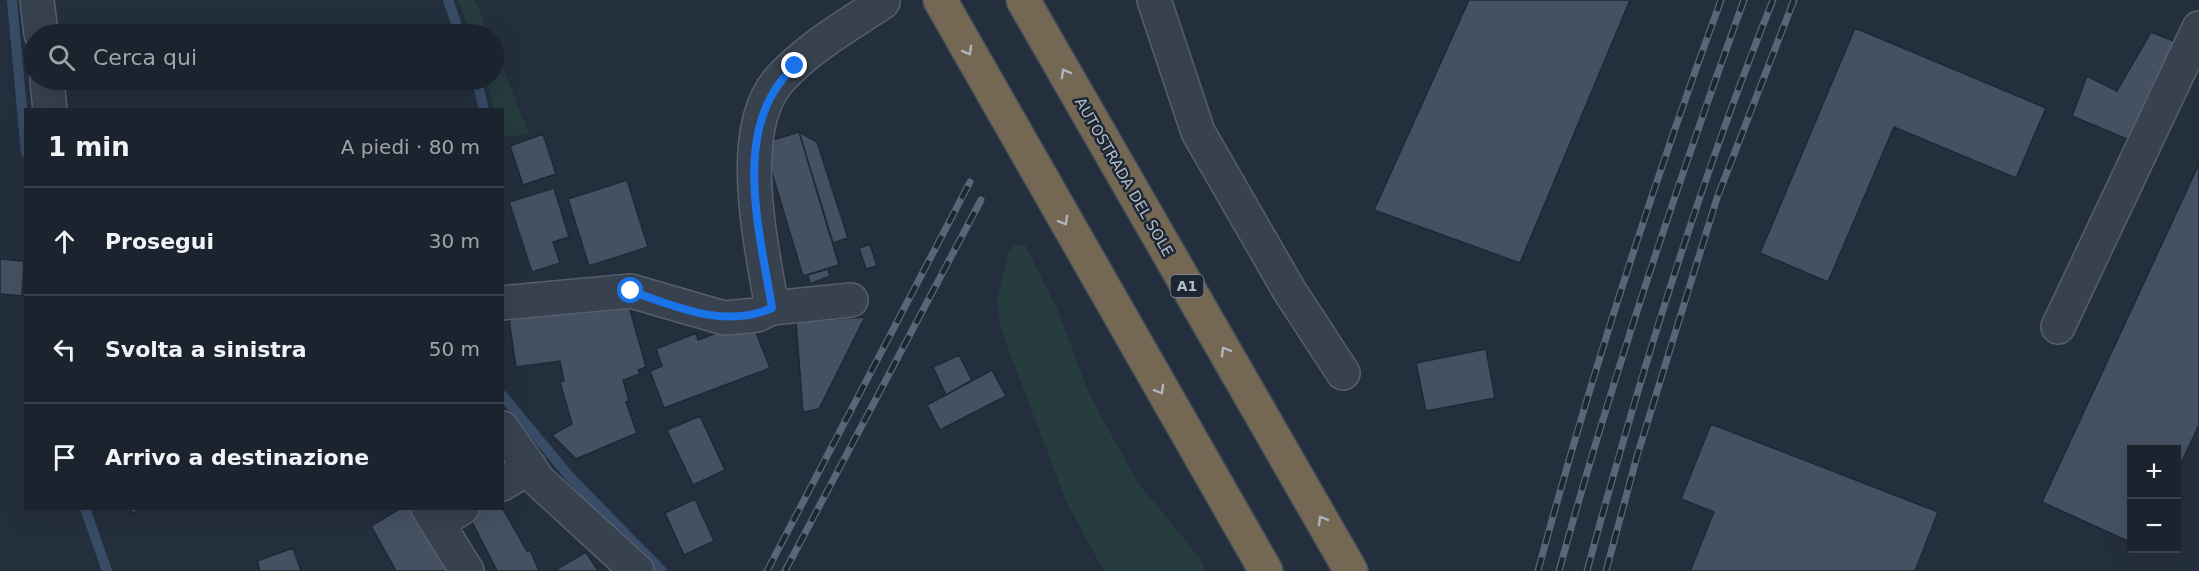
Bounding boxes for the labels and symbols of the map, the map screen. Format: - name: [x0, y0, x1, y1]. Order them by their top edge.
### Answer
- one-way arrow: [961, 45, 972, 55]
- route end: [781, 52, 807, 78]
- one-way arrow: [1060, 69, 1072, 79]
- street label: AUTOSTRADA DEL SOLE: [1071, 94, 1177, 260]
- one-way arrow: [1057, 215, 1068, 225]
- road number: A1: [1170, 275, 1204, 297]
- route start: [617, 277, 643, 303]
- one-way arrow: [1220, 347, 1232, 357]
- one-way arrow: [1153, 384, 1165, 394]
- one-way arrow: [1318, 516, 1329, 526]

